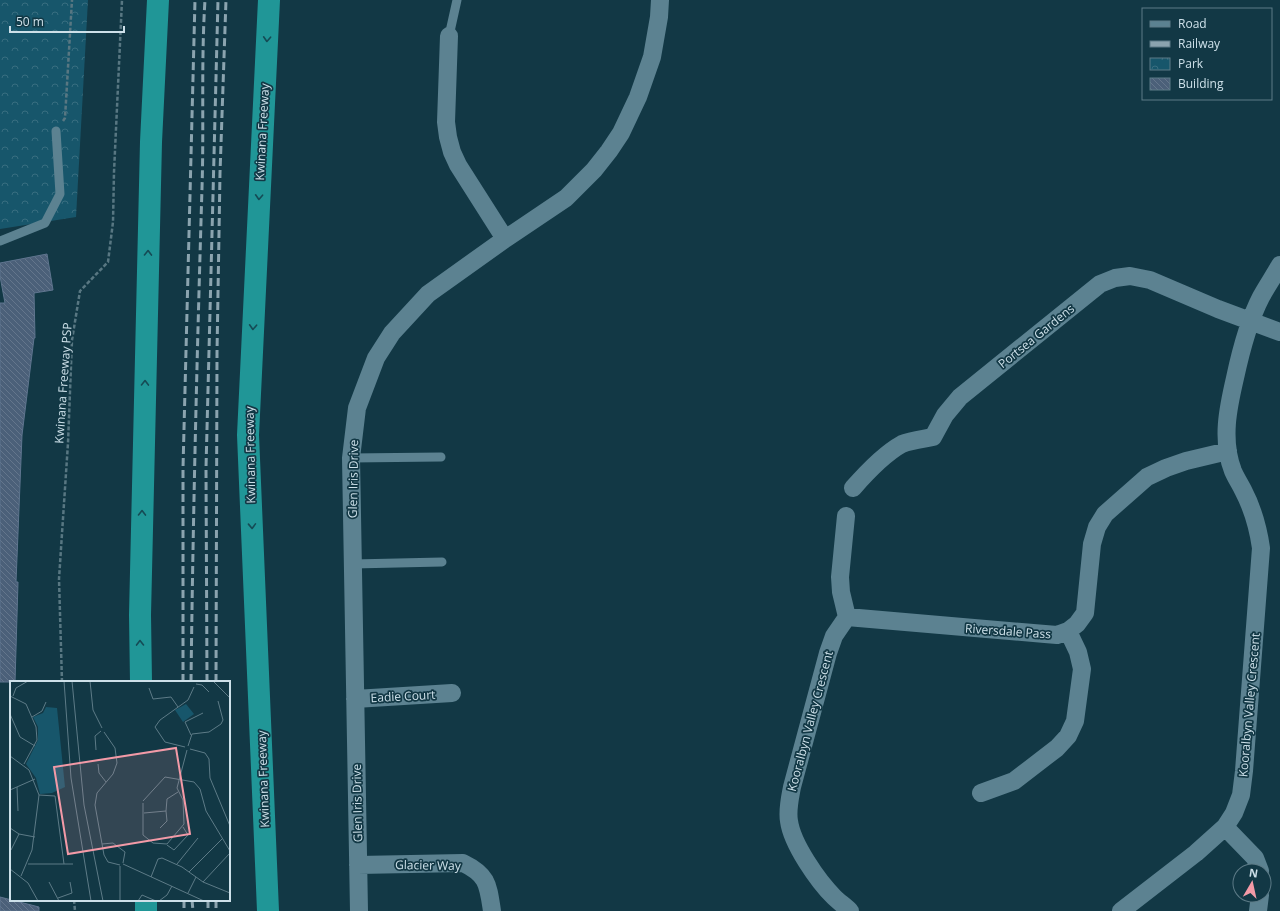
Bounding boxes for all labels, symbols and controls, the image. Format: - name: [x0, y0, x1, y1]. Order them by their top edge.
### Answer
- scale bar: [10, 8, 124, 34]
- legend: [1142, 8, 1272, 100]
- text: 50 m: [16, 13, 44, 30]
- text: Road: [1178, 15, 1207, 32]
- text: Railway: [1178, 35, 1221, 52]
- one-way arrow: [262, 36, 271, 42]
- text: Park: [1178, 55, 1204, 72]
- text: Building: [1178, 75, 1224, 92]
- street label: Kwinana Freeway: [251, 82, 273, 181]
- one-way arrow: [255, 194, 263, 200]
- one-way arrow: [144, 250, 152, 256]
- street label: Portsea Gardens: [994, 300, 1078, 372]
- street label: Kwinana Freeway PSP: [50, 322, 76, 444]
- one-way arrow: [249, 324, 257, 330]
- one-way arrow: [141, 380, 149, 386]
- street label: Kwinana Freeway: [241, 405, 259, 504]
- street label: Glen Iris Drive: [344, 439, 362, 518]
- one-way arrow: [138, 510, 146, 516]
- one-way arrow: [247, 523, 256, 529]
- street label: Riversdale Pass: [965, 620, 1052, 642]
- street label: Kooralbyn Valley Crescent: [1234, 632, 1264, 778]
- one-way arrow: [136, 640, 145, 646]
- street label: Kooralbyn Valley Crescent: [783, 649, 837, 793]
- inset map: [10, 681, 230, 901]
- street label: Eadie Court: [370, 686, 436, 706]
- street label: Kwinana Freeway: [253, 729, 273, 828]
- street label: Glen Iris Drive: [348, 763, 366, 842]
- street label: Glacier Way: [395, 856, 462, 874]
- north arrow: [1232, 863, 1272, 903]
- text: N: [1248, 865, 1259, 881]

